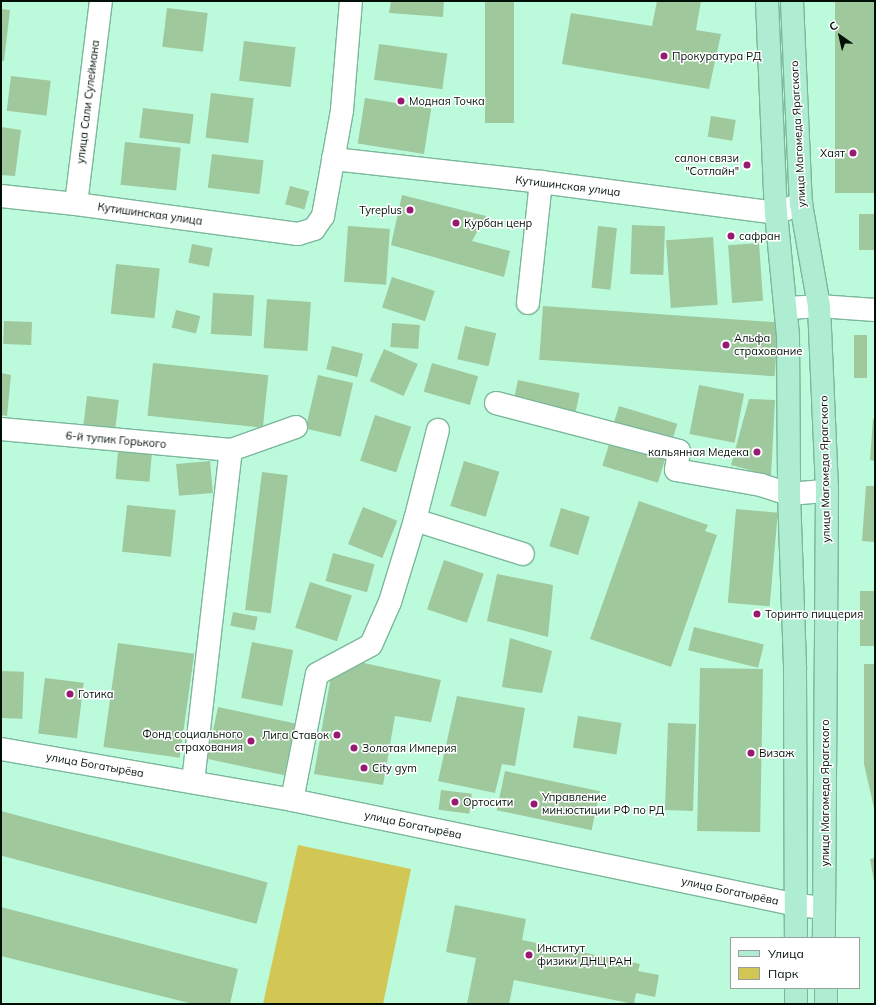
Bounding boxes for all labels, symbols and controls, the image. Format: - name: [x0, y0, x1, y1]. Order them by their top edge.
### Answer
- north arrow: [820, 16, 860, 56]
- text: С: [826, 18, 840, 34]
- street label: улица Сали Сулеймана: [74, 39, 102, 165]
- place label: Прокуратура РД: [672, 49, 762, 63]
- marker: Прокуратура РД: [659, 51, 669, 61]
- street label: улица Магомеда Ярагского: [788, 60, 808, 208]
- place label: Модная Точка: [409, 94, 485, 108]
- marker: Модная Точка: [396, 96, 406, 106]
- place label: Хаят: [820, 146, 845, 160]
- marker: Хаят: [848, 148, 858, 158]
- place label: салон связи "Сотлайн": [675, 152, 739, 178]
- marker: салон связи "Сотлайн": [742, 160, 752, 170]
- street label: Кутишинская улица: [515, 173, 621, 199]
- street label: Кутишинская улица: [97, 200, 203, 228]
- place label: Tyreplus: [359, 203, 402, 217]
- marker: Tyreplus: [405, 205, 415, 215]
- place label: Курбан ценр: [464, 216, 532, 230]
- marker: Курбан ценр: [451, 218, 461, 228]
- place label: сафран: [739, 229, 780, 243]
- marker: сафран: [726, 231, 736, 241]
- place label: Альфа страхование: [734, 332, 802, 358]
- marker: Альфа страхование: [721, 340, 731, 350]
- street label: улица Магомеда Ярагского: [817, 395, 833, 543]
- street label: 6-й тупик Горького: [65, 429, 167, 451]
- place label: кальянная Медека: [648, 445, 749, 459]
- marker: кальянная Медека: [752, 447, 762, 457]
- place label: Торинто пиццерия: [765, 607, 863, 621]
- marker: Торинто пиццерия: [752, 609, 762, 619]
- place label: Готика: [78, 687, 113, 701]
- marker: Готика: [65, 689, 75, 699]
- street label: улица Магомеда Ярагского: [818, 719, 832, 867]
- place label: Фонд социального страхования: [142, 728, 243, 754]
- place label: Лига Ставок: [262, 728, 329, 742]
- marker: Лига Ставок: [332, 730, 342, 740]
- marker: Фонд социального страхования: [246, 736, 256, 746]
- place label: Золотая Империя: [362, 741, 456, 755]
- marker: Золотая Империя: [349, 743, 359, 753]
- place label: Визаж: [759, 746, 794, 760]
- marker: Визаж: [746, 748, 756, 758]
- street label: улица Богатырёва: [45, 750, 145, 780]
- place label: City gym: [372, 761, 417, 775]
- marker: City gym: [359, 763, 369, 773]
- place label: Управление мин.юстиции РФ по РД: [542, 791, 664, 817]
- place label: Ортосити: [463, 795, 513, 809]
- marker: Ортосити: [450, 797, 460, 807]
- marker: Управление мин.юстиции РФ по РД: [529, 799, 539, 809]
- street label: улица Богатырёва: [363, 808, 463, 842]
- street label: улица Богатырёва: [680, 874, 780, 908]
- legend: [730, 937, 860, 989]
- place label: Институт физики ДНЦ РАН: [537, 942, 632, 968]
- text: Улица: [768, 946, 804, 961]
- marker: Институт физики ДНЦ РАН: [524, 950, 534, 960]
- text: Парк: [768, 966, 798, 981]

